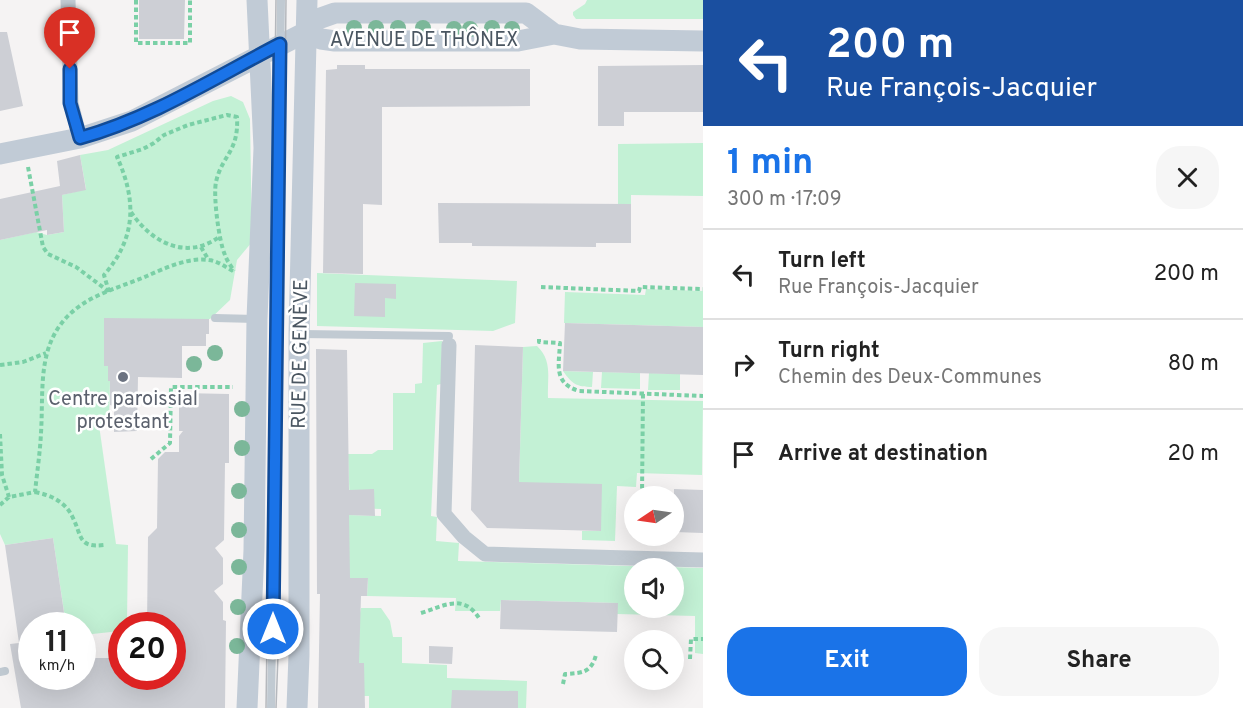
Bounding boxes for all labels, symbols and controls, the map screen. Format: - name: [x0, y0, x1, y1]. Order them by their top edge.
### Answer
- pin: [44, 7, 95, 69]
- icon: arrive: [53, 16, 86, 49]
- text: 200 m: [826, 20, 954, 73]
- icon: left: [727, 24, 805, 102]
- street label: AVENUE DE THÔNEX: [330, 26, 518, 54]
- text: Rue François-Jacquier: [826, 72, 1097, 106]
- text: 1 min: [727, 141, 813, 187]
- button: close: [1156, 146, 1219, 209]
- text: 300 m · 17:09: [727, 187, 842, 213]
- text: Turn left: [778, 248, 866, 275]
- icon: left: [727, 258, 760, 291]
- text: 200 m: [1154, 261, 1219, 288]
- text: Rue François-Jacquier: [778, 275, 979, 301]
- street label: RUE DE GENÈVE: [285, 279, 315, 429]
- text: Turn right: [778, 338, 880, 365]
- icon: right: [727, 348, 760, 381]
- text: 80 m: [1168, 351, 1219, 378]
- text: Chemin des Deux-Communes: [778, 365, 1042, 391]
- marker: Centre paroissial protestant: [116, 370, 130, 384]
- place label: Centre paroissial protestant: [48, 387, 198, 436]
- icon: arrive: [727, 438, 760, 471]
- text: Arrive at destination: [778, 441, 988, 468]
- text: 20 m: [1168, 441, 1219, 468]
- north arrow: [624, 486, 684, 546]
- map controls: [624, 486, 684, 690]
- button: sound: [624, 558, 684, 618]
- position arrow: [241, 597, 305, 661]
- speed limit sign: 20: [108, 612, 186, 690]
- text: 11: [45, 625, 69, 662]
- button: Exit: [727, 627, 967, 696]
- button: Share: [979, 627, 1219, 696]
- button: search: [624, 630, 684, 690]
- text: km/h: [39, 657, 75, 676]

